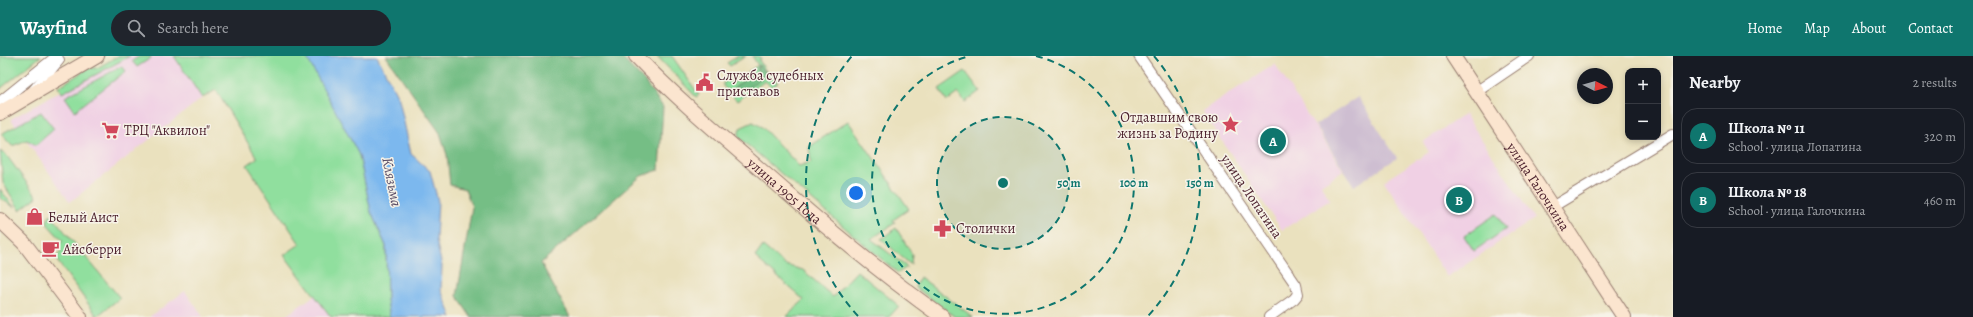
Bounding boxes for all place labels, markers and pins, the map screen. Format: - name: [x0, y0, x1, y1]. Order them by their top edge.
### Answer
- place label: Служба судебных приставов: [717, 66, 824, 101]
- public building icon: Служба судебных приставов: [694, 73, 714, 93]
- place label: Отдавшим свою жизнь за Родину: [1117, 108, 1219, 143]
- place icon: Отдавшим свою жизнь за Родину: [1221, 115, 1241, 135]
- supermarket icon: ТРЦ "Аквилон": [101, 120, 121, 140]
- place label: ТРЦ "Аквилон": [124, 121, 210, 140]
- pin: A: [1260, 126, 1286, 156]
- centre of rings: [996, 176, 1010, 190]
- pin: B: [1446, 185, 1472, 215]
- shop icon: Белый Аист: [25, 207, 45, 227]
- place label: Белый Аист: [48, 208, 118, 227]
- pharmacy icon: Столички: [933, 218, 953, 238]
- place label: Столички: [956, 219, 1015, 238]
- cafe icon: Айсберри: [40, 239, 60, 259]
- place label: Айсберри: [62, 240, 122, 259]

